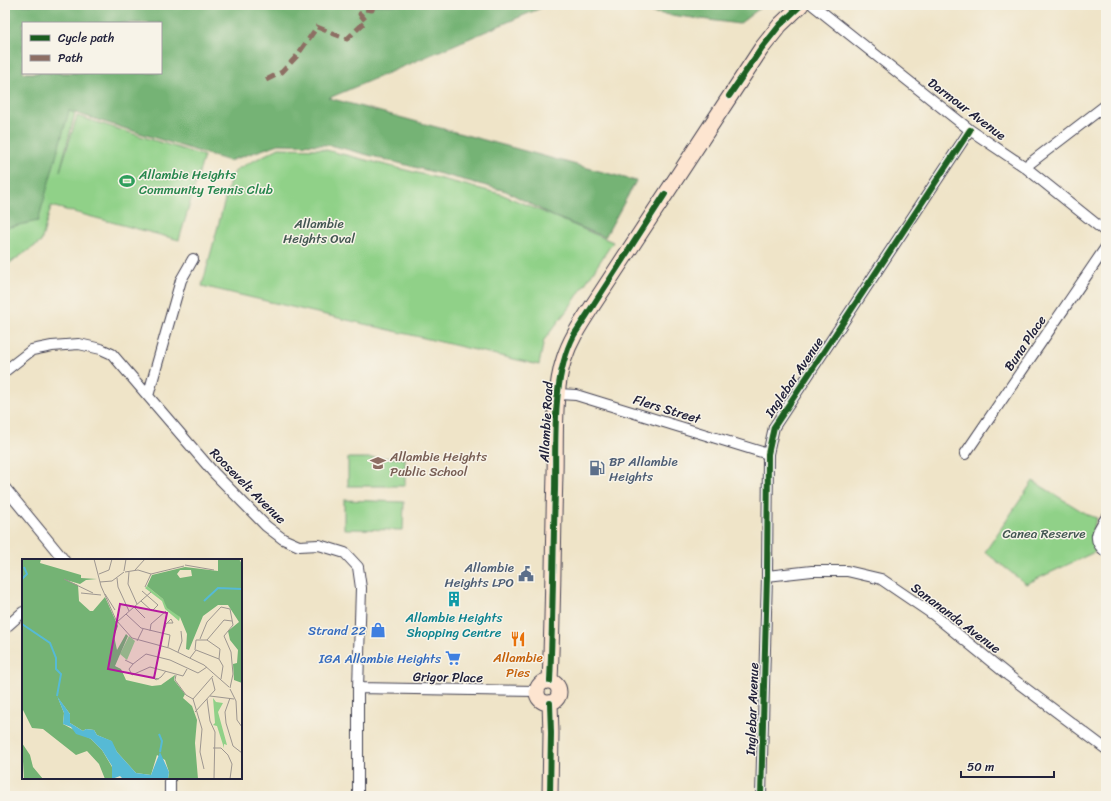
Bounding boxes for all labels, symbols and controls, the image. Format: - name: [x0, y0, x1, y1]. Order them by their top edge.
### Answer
- legend: [22, 22, 162, 74]
- text: Cycle path: [58, 27, 114, 49]
- text: Path: [58, 47, 83, 69]
- street label: Darmour Avenue: [923, 72, 1011, 146]
- place label: Allambie Heights Community Tennis Club: [138, 163, 273, 201]
- sports icon: Allambie Heights Community Tennis Club: [118, 172, 136, 190]
- park label: Allambie Heights Oval: [283, 212, 355, 250]
- street label: Buna Place: [998, 310, 1052, 376]
- street label: Inglebar Avenue: [758, 332, 830, 423]
- street label: Allambie Road: [532, 380, 560, 464]
- street label: Flers Street: [631, 388, 704, 430]
- street label: Roosevelt Avenue: [204, 442, 292, 530]
- place label: Allambie Heights Public School: [389, 445, 488, 483]
- place label: BP Allambie Heights: [609, 450, 678, 488]
- school or university icon: Allambie Heights Public School: [369, 454, 387, 472]
- fuel station icon: BP Allambie Heights: [588, 459, 606, 477]
- park label: Canea Reserve: [1002, 522, 1086, 545]
- place label: Allambie Heights LPO: [444, 556, 514, 594]
- inset map: [22, 559, 242, 779]
- public building icon: Allambie Heights LPO: [517, 565, 535, 583]
- street label: Sanananda Avenue: [906, 576, 1006, 660]
- building icon: Allambie Heights Shopping Centre: [445, 590, 463, 608]
- place label: Allambie Heights Shopping Centre: [405, 606, 503, 644]
- place label: Strand 22: [308, 619, 366, 642]
- shop icon: Strand 22: [369, 621, 387, 639]
- restaurant icon: Allambie Pies: [509, 630, 527, 648]
- place label: Allambie Pies: [492, 646, 543, 684]
- place label: IGA Allambie Heights: [318, 647, 442, 670]
- supermarket icon: IGA Allambie Heights: [444, 649, 462, 667]
- street label: Inglebar Avenue: [739, 662, 765, 757]
- street label: Grigor Place: [413, 665, 484, 689]
- scale bar: [961, 753, 1054, 779]
- text: 50 m: [967, 756, 994, 778]

